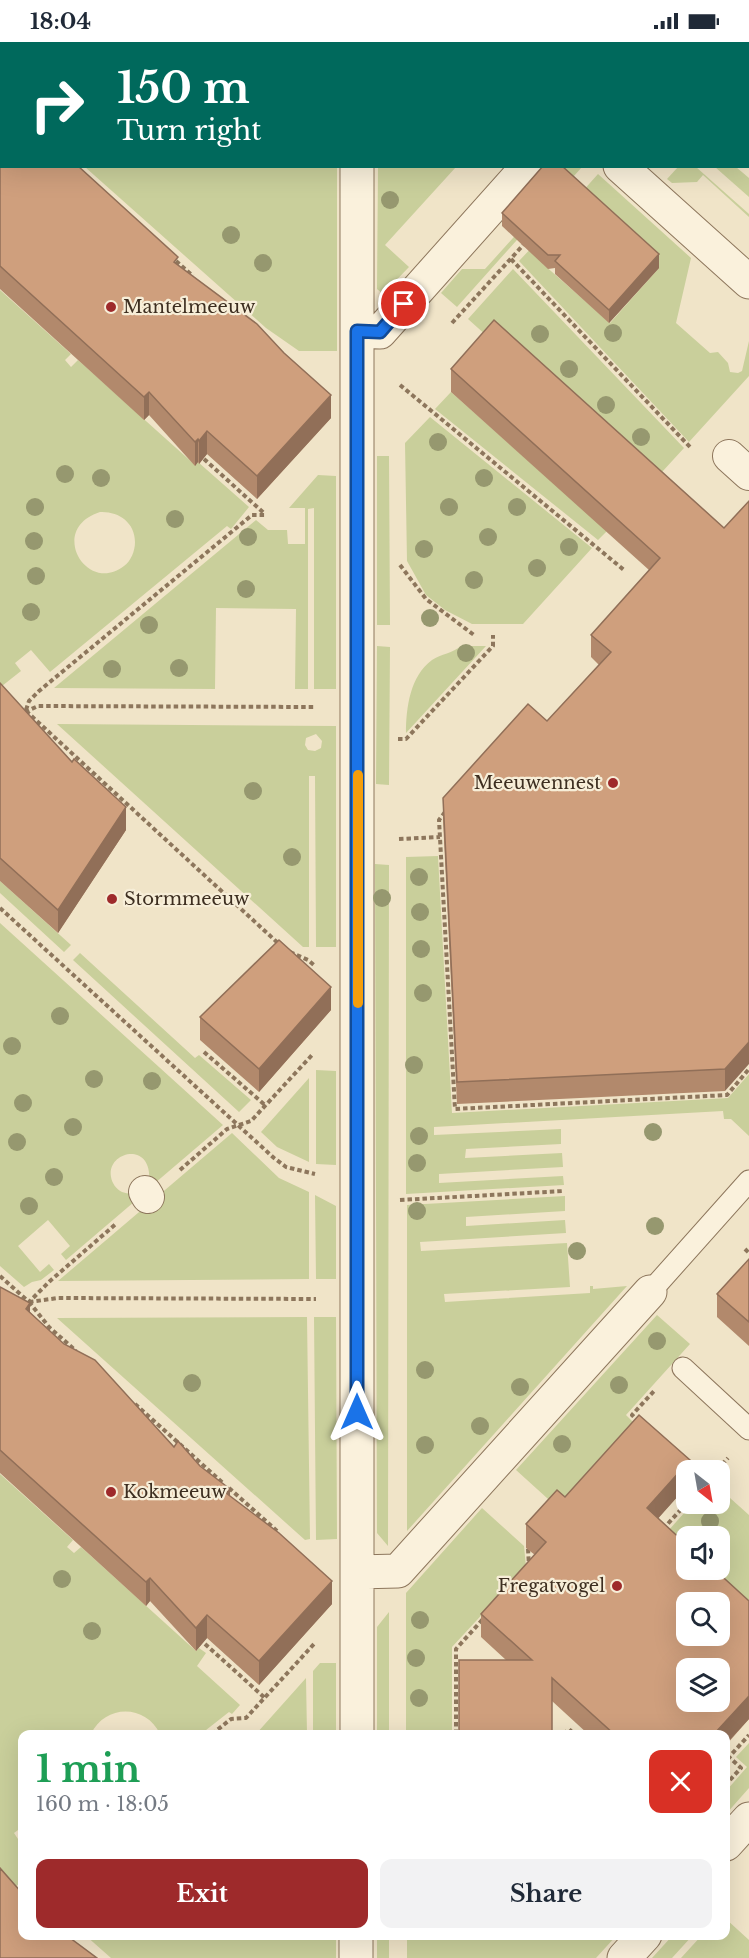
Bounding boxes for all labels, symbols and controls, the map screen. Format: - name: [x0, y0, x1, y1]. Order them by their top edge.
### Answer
- text: 18:04: [30, 8, 91, 35]
- text: 150 m: [117, 62, 250, 114]
- icon: right: [18, 66, 96, 144]
- text: Turn right: [117, 114, 261, 147]
- pin: [378, 278, 429, 329]
- icon: arrive: [387, 287, 420, 320]
- place label: Mantelmeeuw: [123, 296, 256, 318]
- marker: Mantelmeeuw: [104, 300, 118, 314]
- place label: Meeuwennest: [474, 772, 601, 794]
- marker: Meeuwennest: [606, 776, 620, 790]
- place label: Stormmeeuw: [124, 888, 250, 910]
- marker: Stormmeeuw: [105, 892, 119, 906]
- position arrow: [325, 1380, 389, 1444]
- north arrow: [676, 1460, 730, 1514]
- map controls: [676, 1460, 730, 1712]
- place label: Kokmeeuw: [123, 1481, 227, 1503]
- marker: Kokmeeuw: [104, 1485, 118, 1499]
- button: sound: [676, 1526, 730, 1580]
- place label: Fregatvogel: [498, 1575, 605, 1597]
- marker: Fregatvogel: [610, 1579, 624, 1593]
- button: search: [676, 1592, 730, 1646]
- button: layers: [676, 1658, 730, 1712]
- text: 1 min: [36, 1747, 140, 1792]
- button: close: [649, 1750, 712, 1813]
- text: 160 m · 18:05: [36, 1792, 169, 1816]
- button: Exit: [36, 1859, 368, 1928]
- button: Share: [380, 1859, 712, 1928]

